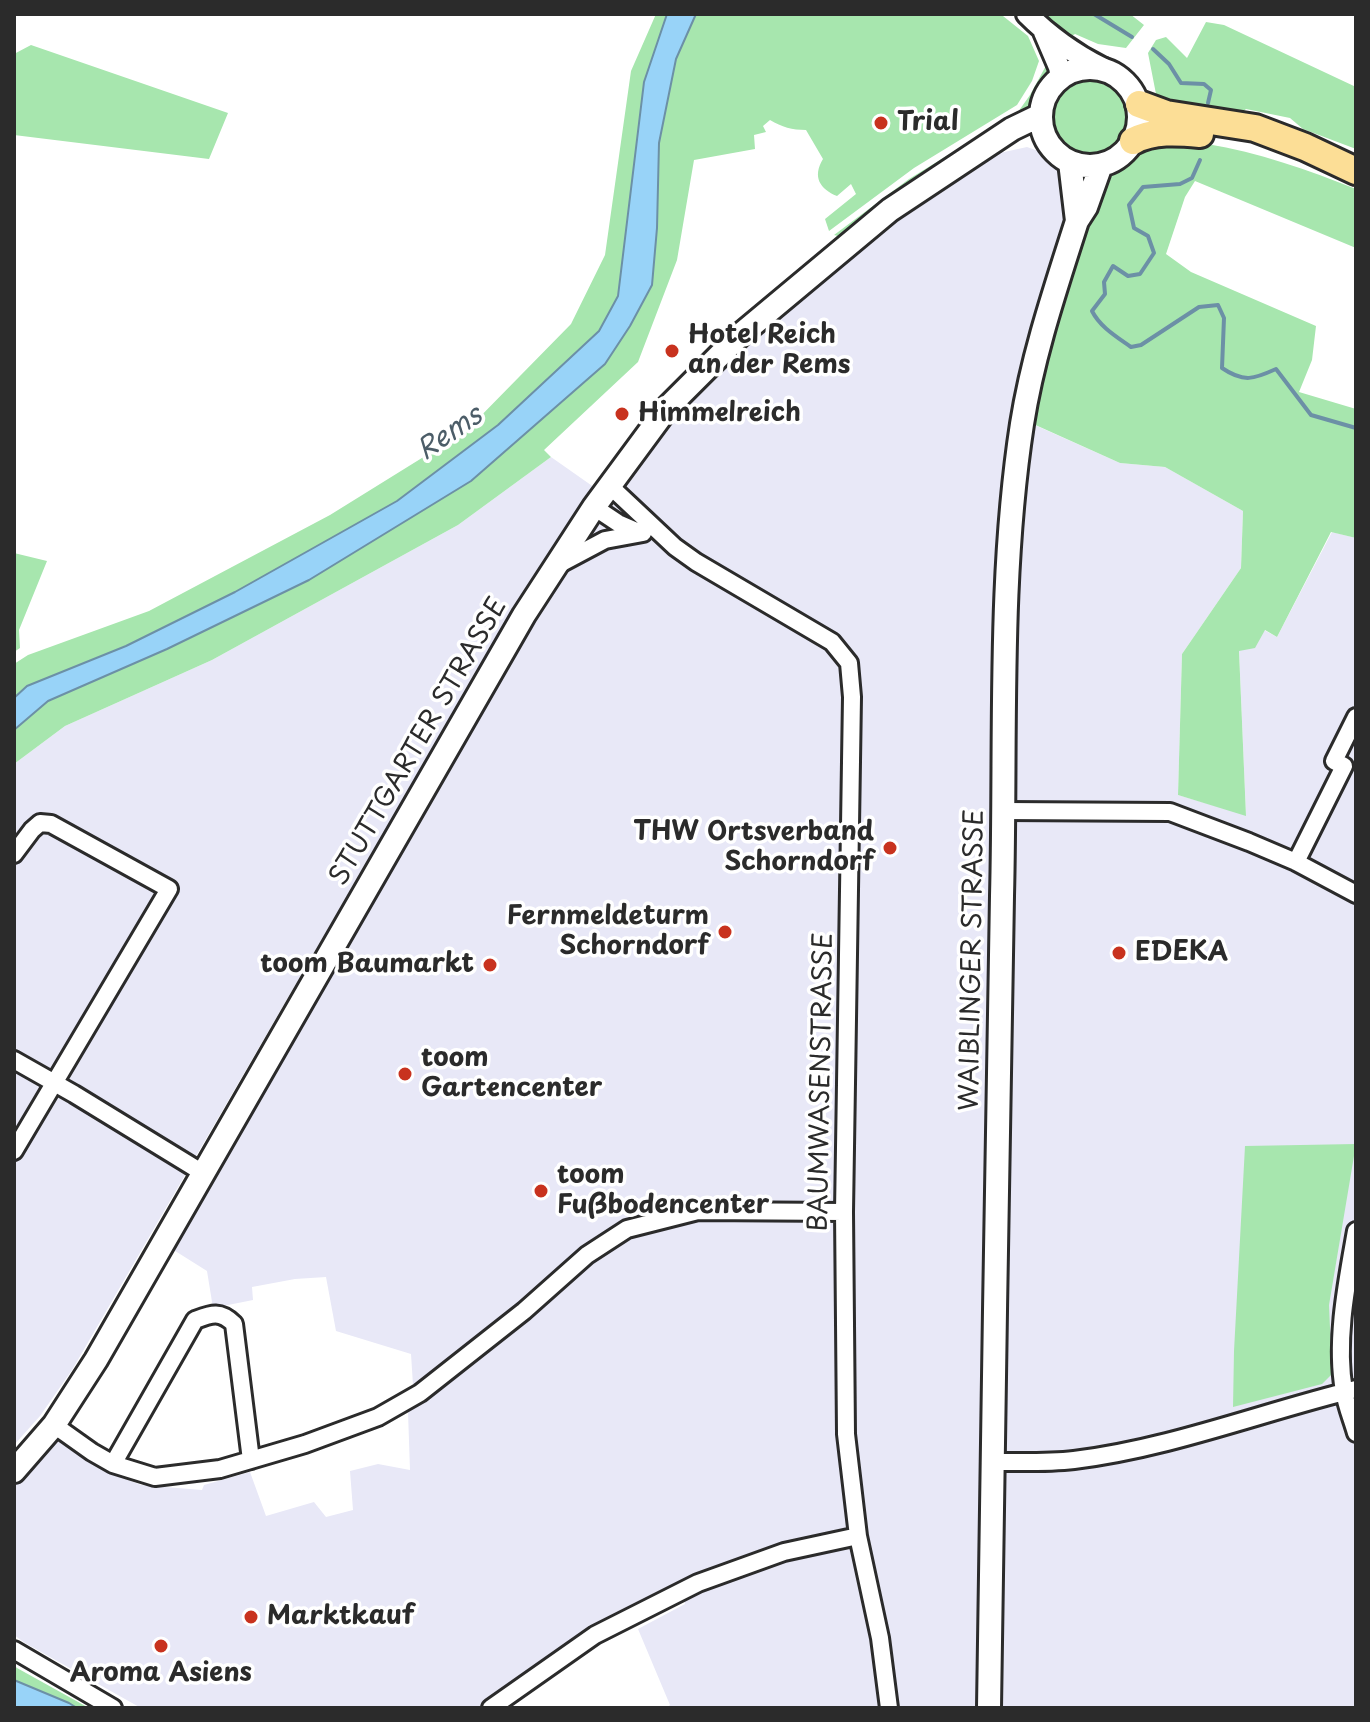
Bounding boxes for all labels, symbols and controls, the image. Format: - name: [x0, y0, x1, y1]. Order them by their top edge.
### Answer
- place label: Trial: [897, 107, 959, 139]
- marker: Trial: [872, 114, 890, 132]
- place label: Hotel Reich an der Rems: [688, 320, 850, 382]
- marker: Hotel Reich an der Rems: [663, 342, 681, 360]
- place label: Himmelreich: [638, 398, 801, 430]
- water label: Rems: [411, 400, 489, 468]
- marker: Himmelreich: [613, 405, 631, 423]
- street label: STUTTGARTER STRASSE: [324, 593, 514, 891]
- street label: WAIBLINGER STRASSE: [955, 809, 991, 1111]
- place label: THW Ortsverband Schorndorf: [633, 817, 874, 878]
- marker: THW Ortsverband Schorndorf: [881, 839, 899, 857]
- place label: Fernmeldeturm Schorndorf: [507, 901, 709, 962]
- marker: Fernmeldeturm Schorndorf: [716, 923, 734, 941]
- street label: BAUMWASENSTRASSE: [804, 932, 840, 1232]
- place label: EDEKA: [1135, 937, 1228, 969]
- marker: EDEKA: [1110, 944, 1128, 962]
- place label: toom Baumarkt: [260, 949, 474, 981]
- marker: toom Baumarkt: [481, 956, 499, 974]
- place label: toom Gartencenter: [421, 1043, 602, 1104]
- marker: toom Gartencenter: [396, 1065, 414, 1083]
- place label: toom Fußbodencenter: [557, 1160, 769, 1222]
- marker: toom Fußbodencenter: [532, 1182, 550, 1200]
- place label: Marktkauf: [267, 1601, 415, 1633]
- marker: Marktkauf: [242, 1608, 260, 1626]
- marker: Aroma Asiens: [152, 1637, 170, 1655]
- place label: Aroma Asiens: [70, 1658, 252, 1690]

